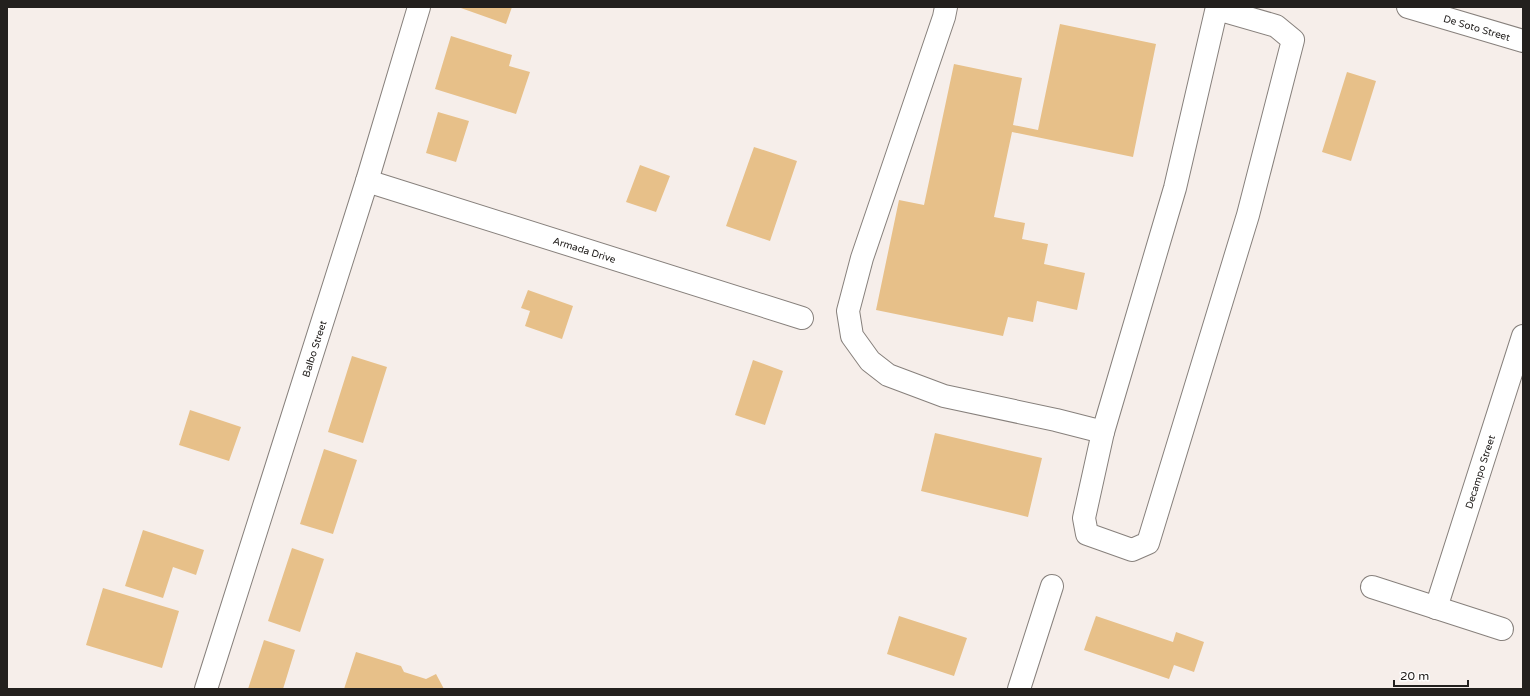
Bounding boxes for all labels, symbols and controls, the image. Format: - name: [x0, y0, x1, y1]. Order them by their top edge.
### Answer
- street label: De Soto Street: [1442, 13, 1512, 44]
- street label: Armada Drive: [551, 235, 617, 266]
- street label: Balbo Street: [300, 319, 329, 379]
- street label: Decampo Street: [1463, 434, 1498, 511]
- scale bar: [1394, 662, 1468, 688]
- text: 20 m: [1400, 669, 1429, 683]

